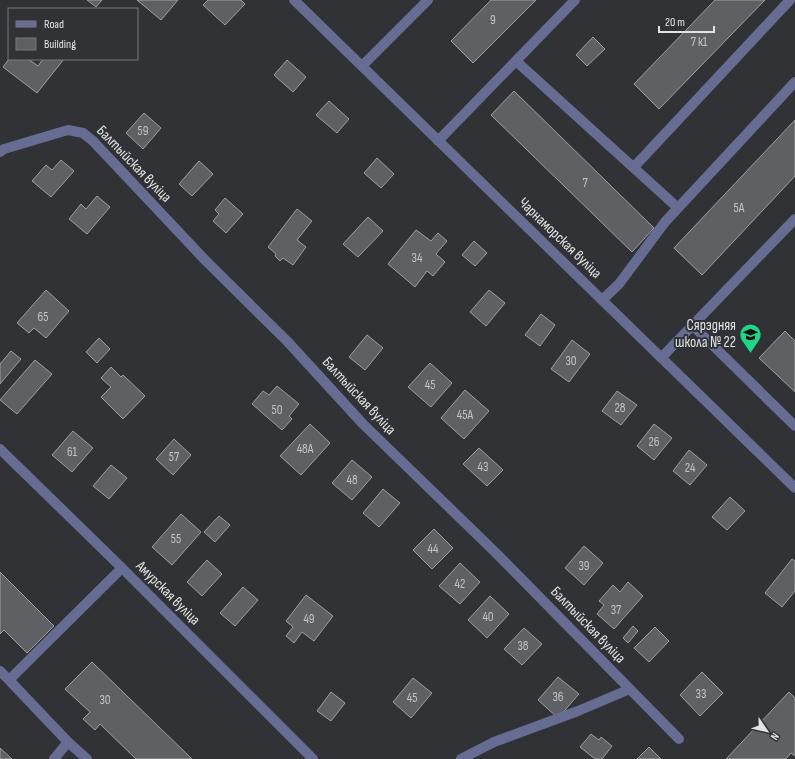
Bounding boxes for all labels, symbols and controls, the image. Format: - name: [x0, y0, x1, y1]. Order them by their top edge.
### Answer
- legend: [8, 8, 138, 60]
- scale bar: [659, 8, 714, 34]
- house number: 9: [490, 12, 496, 28]
- text: 20 m: [665, 15, 685, 30]
- text: Road: [44, 17, 64, 32]
- house number: 7 к1: [691, 34, 708, 50]
- text: Building: [44, 37, 76, 52]
- street label: Балтыйская вуліца: [93, 122, 176, 207]
- house number: 59: [138, 123, 149, 139]
- house number: 7: [582, 175, 588, 191]
- street label: Чарнаморская вуліца: [514, 193, 606, 283]
- house number: 5А: [734, 200, 745, 216]
- house number: 34: [412, 250, 423, 266]
- house number: 65: [38, 309, 48, 325]
- place label: Сярэдняя школа № 22: [675, 316, 736, 352]
- school or university icon: Сярэдняя школа № 22: [738, 321, 764, 354]
- street label: Балтыйская вуліца: [318, 353, 400, 439]
- house number: 30: [565, 353, 577, 369]
- house number: 45: [425, 377, 435, 393]
- house number: 28: [614, 400, 626, 416]
- house number: 50: [271, 402, 283, 418]
- house number: 45А: [457, 407, 474, 423]
- house number: 26: [648, 434, 660, 450]
- house number: 48А: [297, 441, 314, 457]
- house number: 61: [67, 444, 78, 460]
- house number: 57: [169, 449, 180, 465]
- house number: 43: [478, 459, 488, 475]
- house number: 24: [685, 460, 696, 476]
- house number: 48: [346, 472, 358, 488]
- house number: 55: [171, 531, 181, 547]
- house number: 44: [428, 541, 439, 557]
- street label: Амурская вуліца: [131, 556, 204, 629]
- house number: 39: [578, 558, 590, 574]
- house number: 42: [455, 576, 465, 592]
- street label: Балтыйская вуліца: [547, 583, 630, 668]
- house number: 37: [611, 602, 622, 618]
- house number: 40: [482, 609, 494, 625]
- house number: 49: [303, 611, 315, 627]
- house number: 38: [517, 638, 529, 654]
- house number: 33: [696, 686, 706, 702]
- house number: 36: [552, 689, 564, 705]
- house number: 45: [407, 690, 417, 706]
- house number: 30: [99, 692, 111, 708]
- north arrow: [747, 711, 787, 751]
- text: N: [768, 730, 782, 742]

